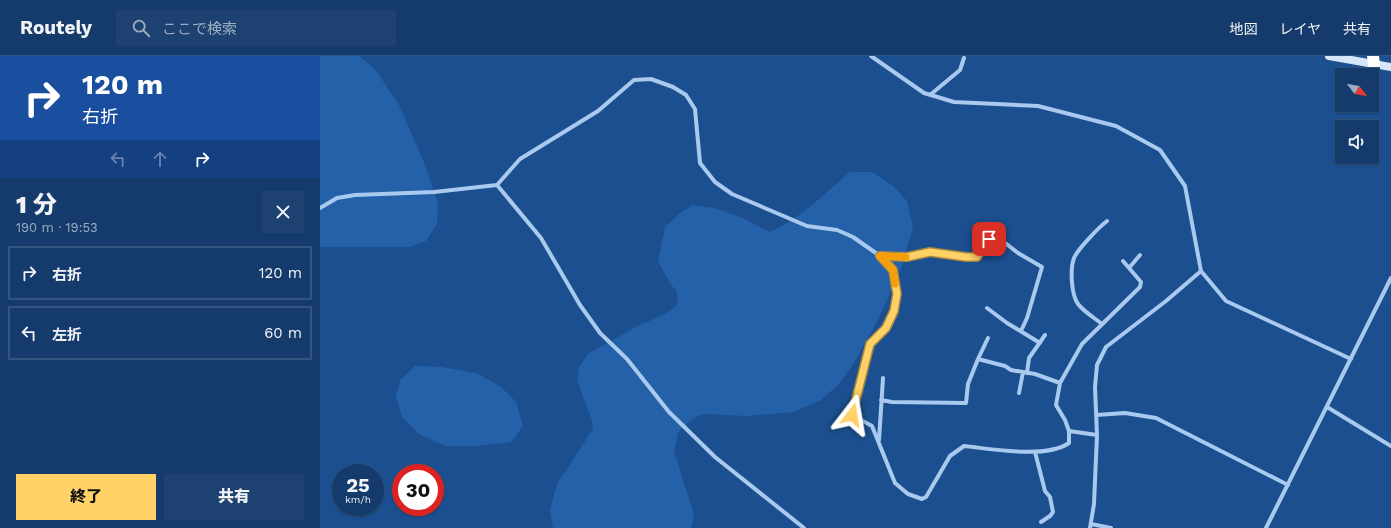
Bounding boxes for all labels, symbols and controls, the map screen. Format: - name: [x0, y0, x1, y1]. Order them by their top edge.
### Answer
- search box: [116, 10, 396, 46]
- text: Routely: [20, 16, 92, 39]
- icon: search: [130, 17, 152, 39]
- text: ここで検索: [162, 20, 237, 38]
- text: 地図: [1229, 21, 1257, 37]
- text: レイヤ: [1279, 21, 1321, 37]
- text: 共有: [1343, 21, 1371, 37]
- text: 120 m: [82, 68, 163, 101]
- north arrow: [1335, 68, 1379, 112]
- map controls: [1335, 68, 1379, 164]
- icon: right: [16, 72, 68, 124]
- text: 右折: [82, 106, 118, 127]
- button: sound: [1335, 120, 1379, 164]
- icon: left: [107, 148, 129, 170]
- icon: ahead: [149, 148, 171, 170]
- icon: right: [191, 148, 213, 170]
- text: 1 分: [16, 191, 57, 219]
- button: close: [262, 191, 304, 233]
- text: 190 m · 19:53: [16, 220, 98, 235]
- pin: [972, 222, 1006, 256]
- icon: arrive: [978, 228, 1000, 250]
- icon: right: [18, 262, 40, 284]
- text: 120 m: [259, 264, 302, 282]
- text: 右折: [52, 266, 82, 284]
- icon: left: [18, 322, 40, 344]
- text: 60 m: [264, 324, 302, 342]
- text: 左折: [52, 326, 82, 344]
- position arrow: [831, 394, 873, 436]
- speed limit sign: 30: [392, 464, 444, 516]
- text: 25: [346, 473, 370, 497]
- button: 終了: [16, 474, 156, 520]
- button: 共有: [164, 474, 304, 520]
- text: km/h: [345, 494, 371, 505]

